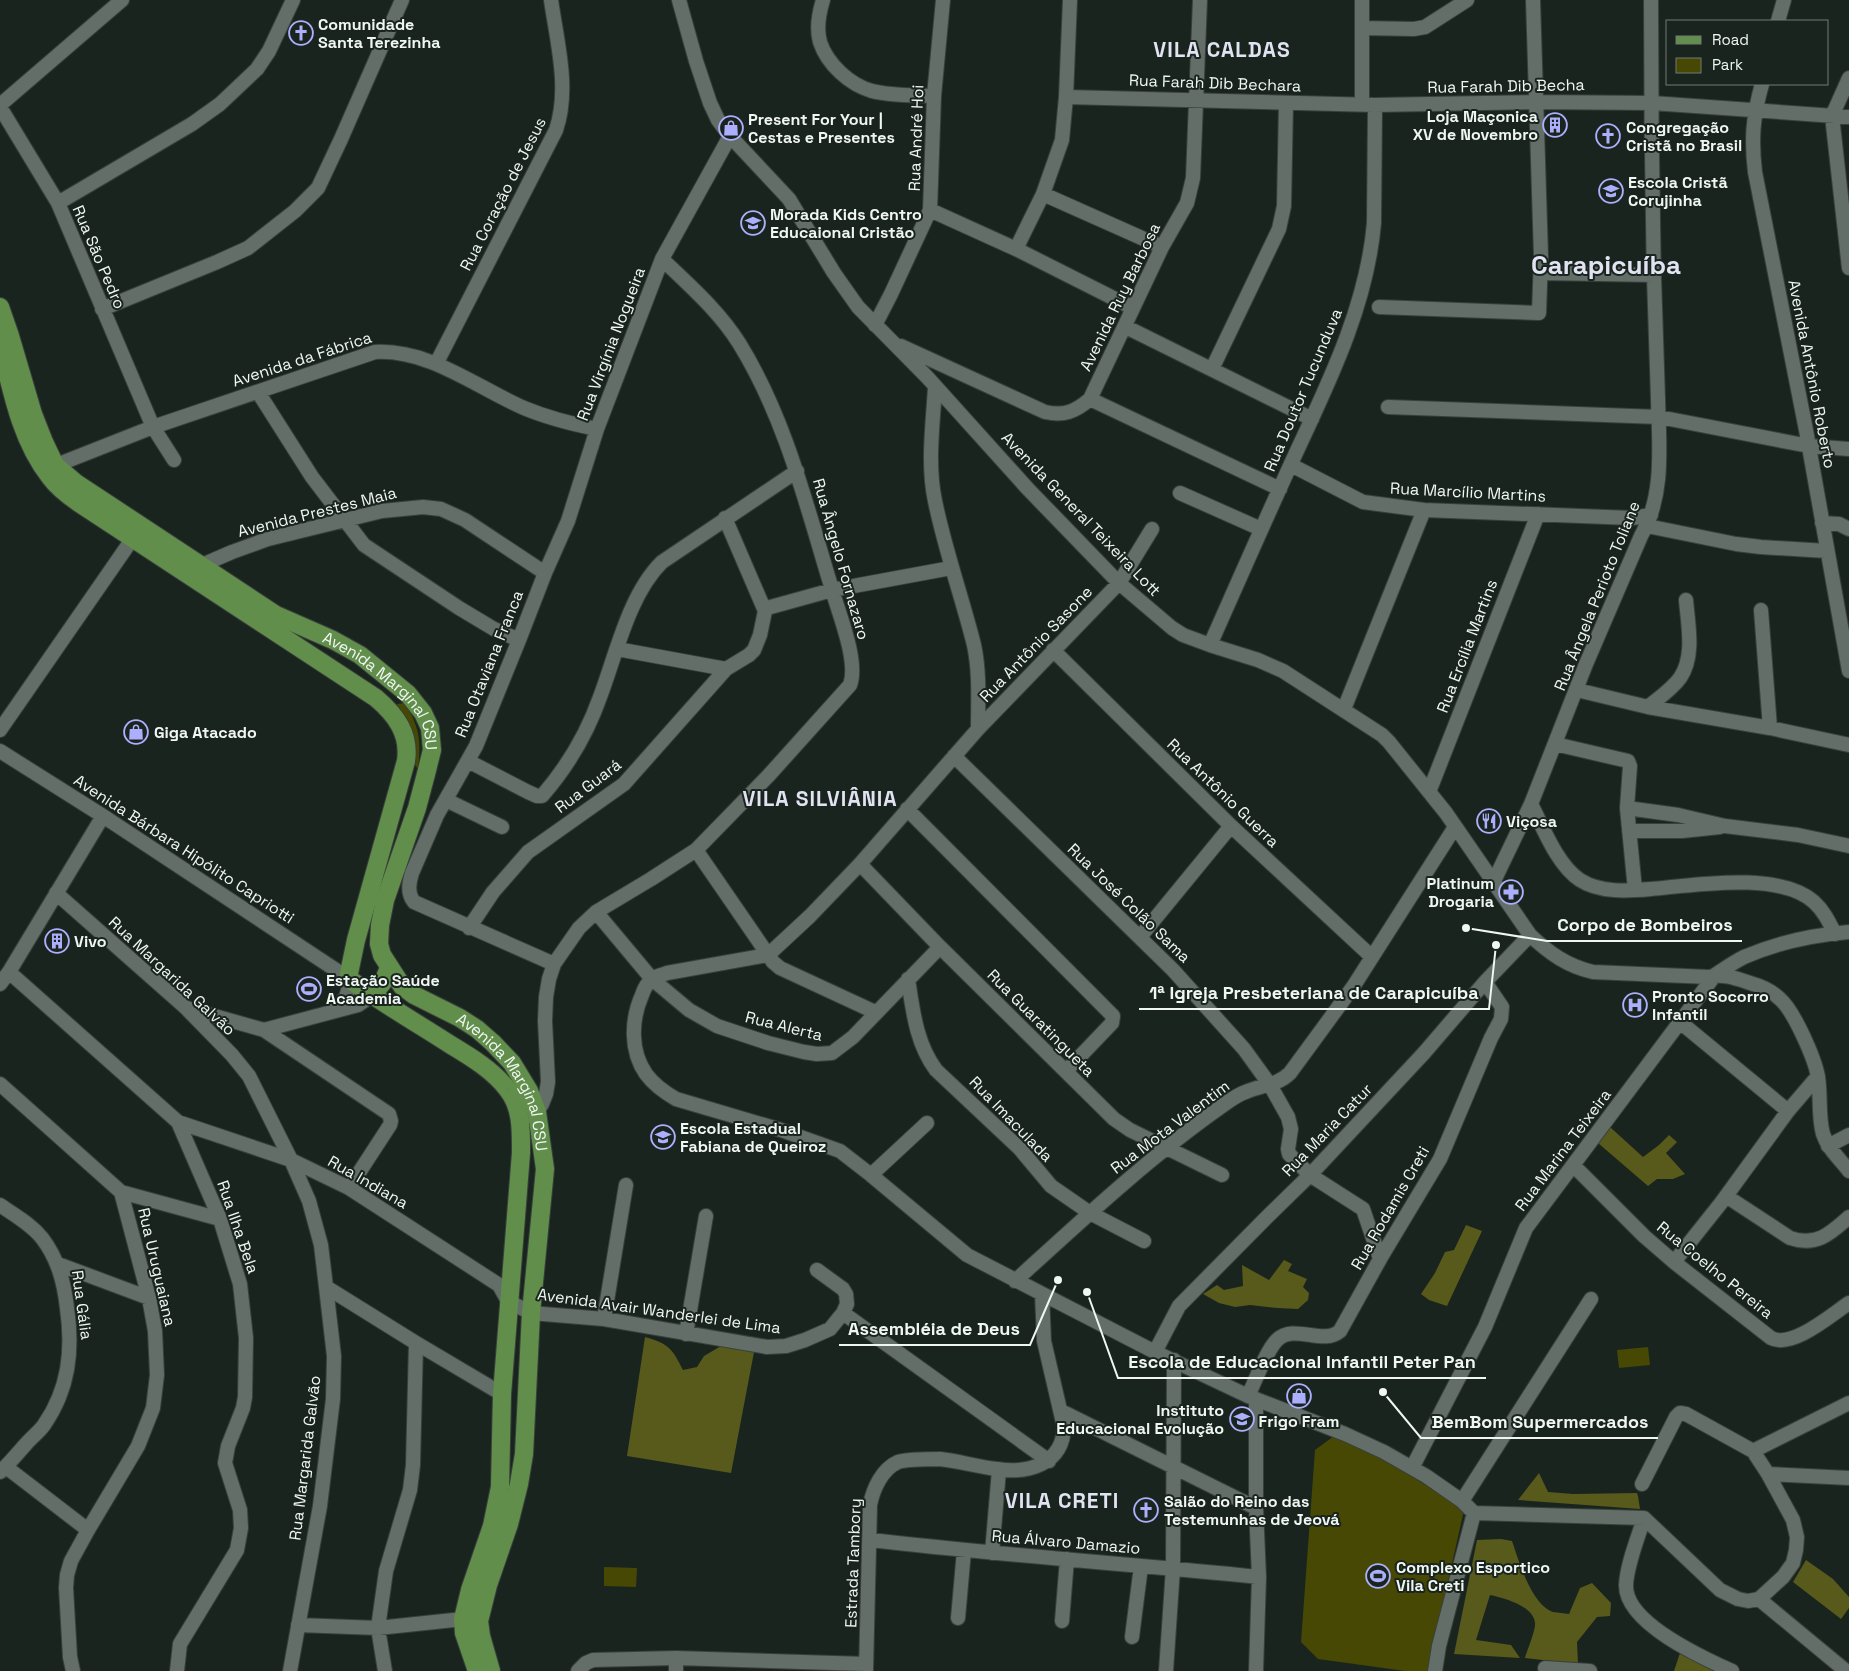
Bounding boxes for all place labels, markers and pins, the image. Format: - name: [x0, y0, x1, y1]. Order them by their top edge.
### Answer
- place label: Comunidade Santa Terezinha: [318, 14, 441, 53]
- church icon: Comunidade Santa Terezinha: [288, 20, 314, 46]
- place label: Loja Maçonica XV de Novembro: [1413, 106, 1538, 145]
- place label: Present For Your | Cestas e Presentes: [748, 109, 895, 148]
- building icon: Loja Maçonica XV de Novembro: [1542, 112, 1568, 138]
- shop icon: Present For Your | Cestas e Presentes: [718, 115, 744, 141]
- place label: Congregação Cristã no Brasil: [1626, 117, 1742, 156]
- church icon: Congregação Cristã no Brasil: [1595, 123, 1621, 149]
- place label: Escola Cristã Corujinha: [1628, 172, 1728, 211]
- school or university icon: Escola Cristã Corujinha: [1598, 178, 1624, 204]
- place label: Morada Kids Centro Educaional Cristão: [770, 204, 922, 243]
- school or university icon: Morada Kids Centro Educaional Cristão: [740, 210, 766, 236]
- shop icon: Giga Atacado: [123, 719, 149, 745]
- place label: Giga Atacado: [154, 722, 257, 743]
- restaurant icon: Viçosa: [1476, 808, 1502, 834]
- place label: Viçosa: [1506, 811, 1557, 832]
- place label: Platinum Drogaria: [1427, 873, 1494, 912]
- pharmacy icon: Platinum Drogaria: [1498, 879, 1524, 905]
- callout: Corpo de Bombeiros: [1547, 908, 1742, 941]
- building icon: Vivo: [44, 928, 70, 954]
- place label: Vivo: [74, 931, 107, 952]
- place label: Estação Saúde Academia: [326, 970, 440, 1009]
- sports icon: Estação Saúde Academia: [296, 976, 322, 1002]
- callout: 1ª Igreja Presbeteriana de Carapicuíba: [1139, 976, 1489, 1009]
- place label: Pronto Socorro Infantil: [1652, 986, 1769, 1025]
- hospital icon: Pronto Socorro Infantil: [1622, 992, 1648, 1018]
- place label: Escola Estadual Fabiana de Queiroz: [680, 1118, 826, 1157]
- school or university icon: Escola Estadual Fabiana de Queiroz: [650, 1124, 676, 1150]
- callout: Assembléia de Deus: [839, 1312, 1030, 1345]
- callout: Escola de Educacional Infantil Peter Pan: [1118, 1345, 1486, 1378]
- shop icon: Frigo Fram: [1286, 1383, 1312, 1409]
- place label: Instituto Educacional Evolução: [1056, 1400, 1224, 1439]
- callout: BemBom Supermercados: [1421, 1405, 1658, 1438]
- school or university icon: Instituto Educacional Evolução: [1229, 1406, 1255, 1432]
- place label: Frigo Fram: [1259, 1411, 1339, 1432]
- place label: Salão do Reino das Testemunhas de Jeová: [1164, 1491, 1340, 1530]
- church icon: Salão do Reino das Testemunhas de Jeová: [1133, 1497, 1159, 1523]
- place label: Complexo Esportico Vila Creti: [1396, 1557, 1550, 1596]
- sports icon: Complexo Esportico Vila Creti: [1365, 1563, 1391, 1589]

